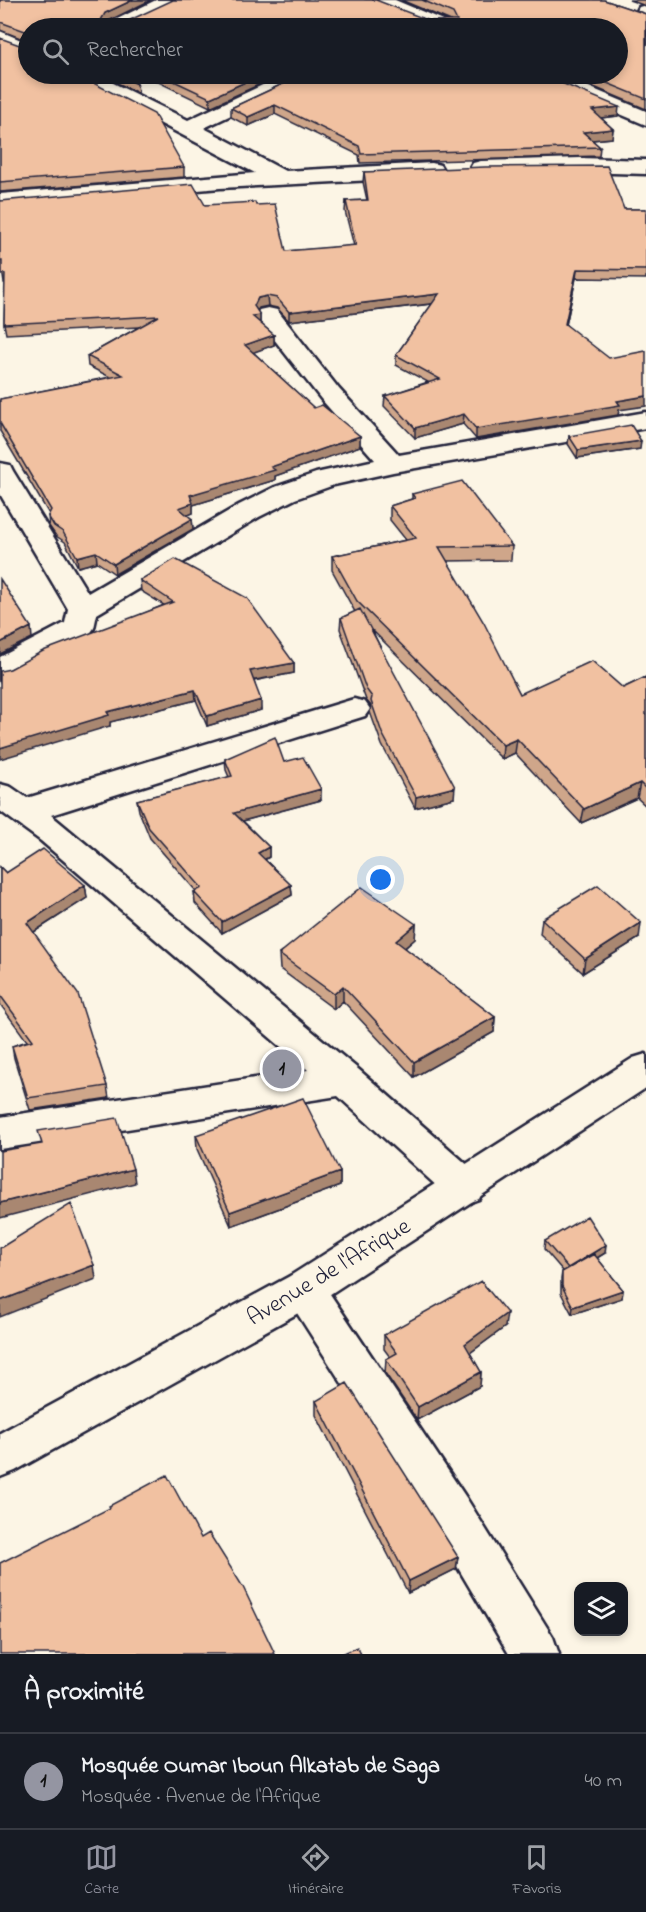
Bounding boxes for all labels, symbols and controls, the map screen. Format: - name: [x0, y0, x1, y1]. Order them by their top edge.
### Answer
- search box: [18, 18, 628, 84]
- icon: search: [39, 35, 72, 68]
- text: Rechercher: [87, 35, 183, 67]
- your location: [366, 865, 395, 894]
- pin: 1: [262, 1046, 302, 1092]
- street label: Avenue de l'Afrique: [241, 1210, 418, 1336]
- map controls: [574, 1582, 628, 1636]
- button: layers: [574, 1582, 628, 1636]
- text: À proximité: [24, 1674, 144, 1712]
- text: Mosquée Oumar Iboun Alkatab de Saga: [81, 1751, 440, 1783]
- text: 1: [40, 1767, 47, 1796]
- text: 40 m: [585, 1767, 622, 1796]
- text: Mosquée · Avenue de l'Afrique: [81, 1783, 321, 1812]
- tab: Carte: [84, 1841, 119, 1901]
- tab: Itinéraire: [288, 1841, 344, 1901]
- tab: Favoris: [512, 1841, 562, 1901]

